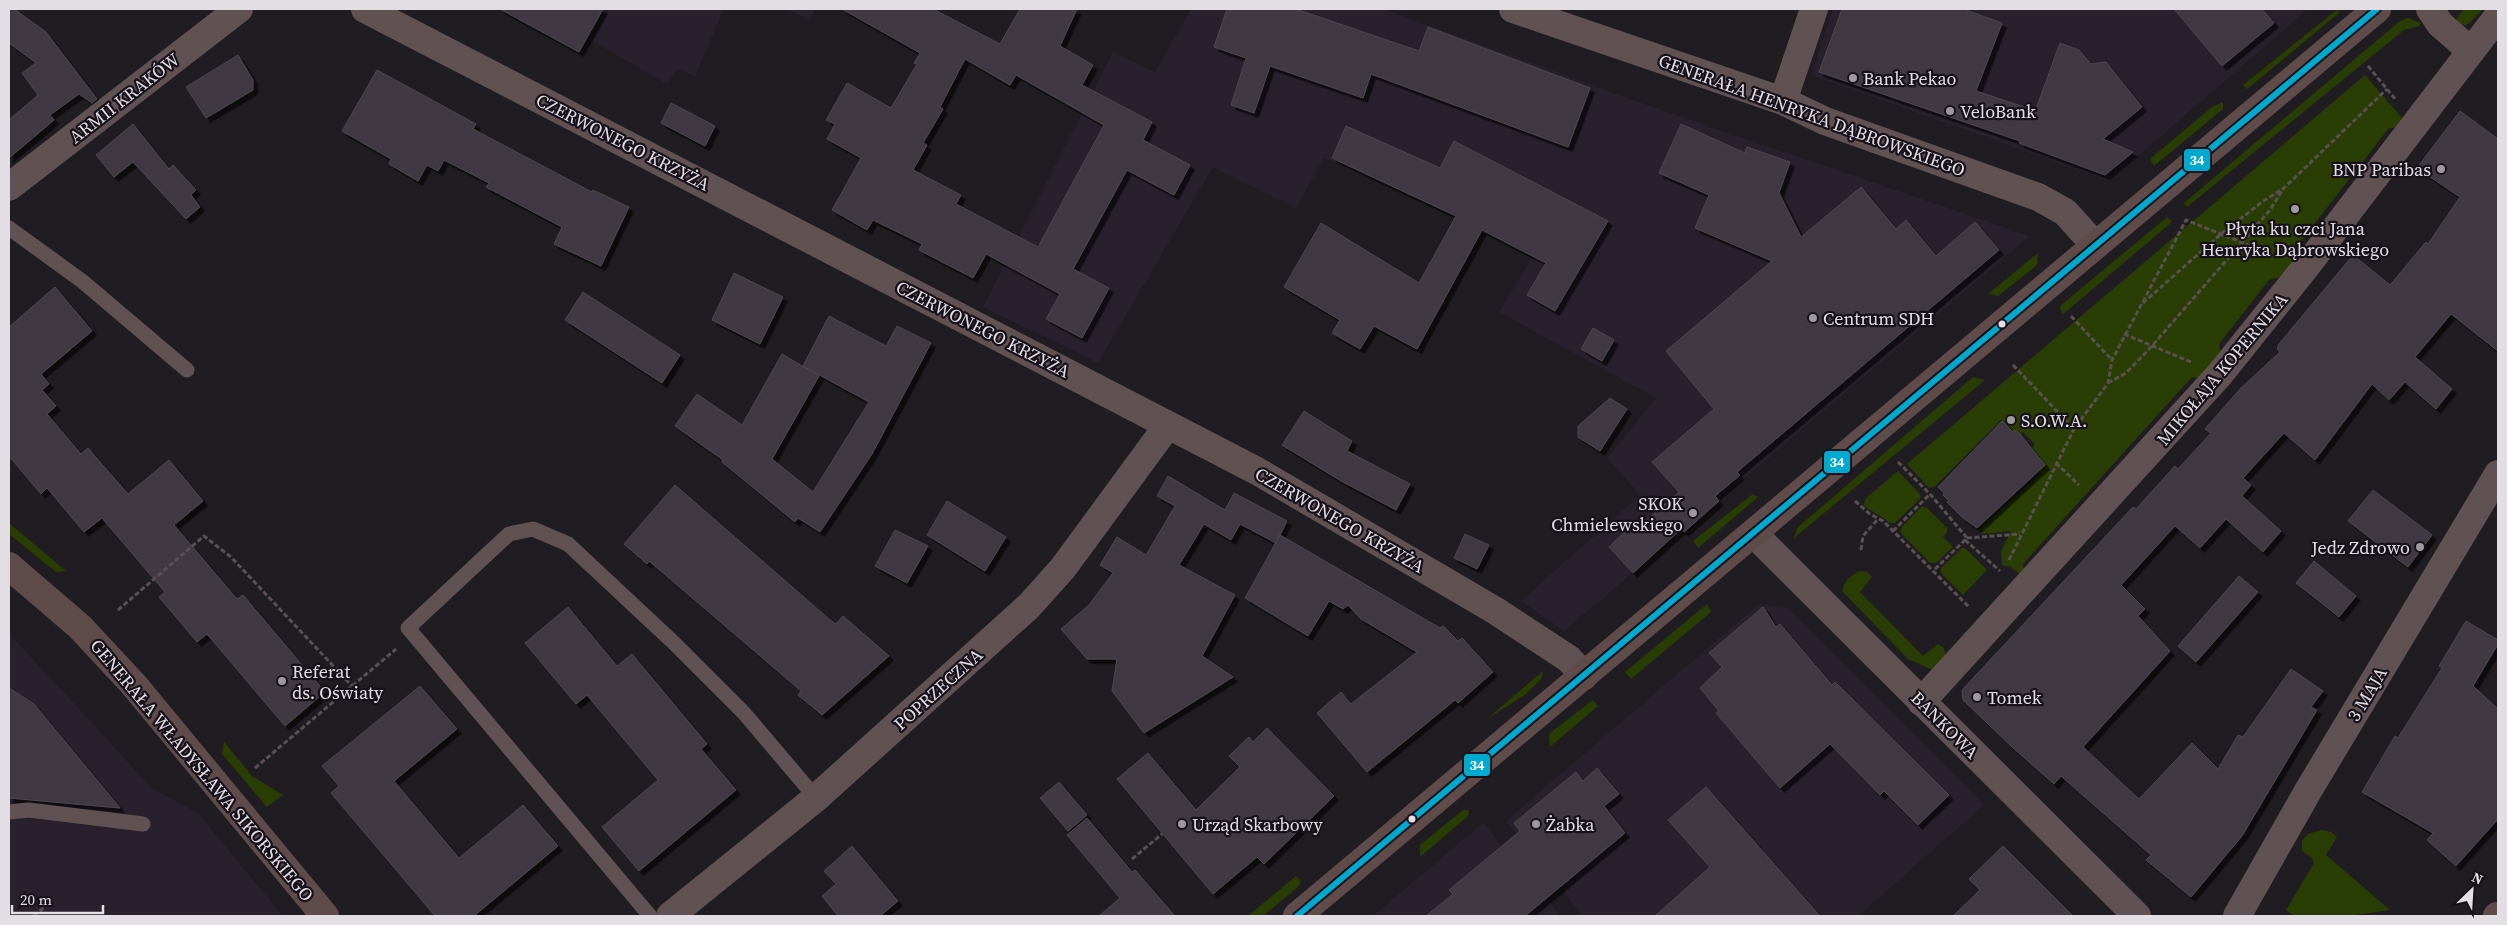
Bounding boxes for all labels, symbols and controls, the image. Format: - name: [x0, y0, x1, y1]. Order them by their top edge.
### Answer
- street label: ARMII KRAKÓW: [64, 47, 185, 149]
- street label: GENERAŁA HENRYKA DĄBROWSKIEGO: [1655, 48, 1969, 182]
- place label: Bank Pekao: [1863, 66, 1957, 91]
- marker: Bank Pekao: [1847, 72, 1859, 84]
- street label: CZERWONEGO KRZYŻA: [532, 87, 714, 197]
- place label: VeloBank: [1960, 99, 2036, 124]
- marker: VeloBank: [1944, 105, 1956, 117]
- line badge: 34: [2183, 148, 2211, 172]
- text: 34: [2189, 150, 2205, 170]
- place label: BNP Paribas: [2332, 157, 2431, 182]
- marker: BNP Paribas: [2435, 163, 2447, 175]
- marker: Płyta ku czci Jana Henryka Dąbrowskiego: [2289, 203, 2301, 215]
- place label: Płyta ku czci Jana Henryka Dąbrowskiego: [2201, 216, 2389, 262]
- street label: CZERWONEGO KRZYŻA: [892, 274, 1074, 384]
- street label: MIKOŁAJA KOPERNIKA: [2151, 287, 2293, 451]
- place label: Centrum SDH: [1823, 306, 1934, 331]
- marker: Centrum SDH: [1807, 312, 1819, 324]
- unlabelled marker: [1997, 319, 2007, 329]
- place label: S.O.W.A.: [2021, 408, 2087, 433]
- marker: S.O.W.A.: [2005, 414, 2017, 426]
- line badge: 34: [1823, 450, 1851, 474]
- text: 34: [1829, 452, 1845, 472]
- street label: CZERWONEGO KRZYŻA: [1251, 461, 1429, 579]
- place label: SKOK Chmielewskiego: [1551, 491, 1683, 537]
- marker: SKOK Chmielewskiego: [1687, 507, 1699, 519]
- place label: Jedz Zdrowo: [2310, 535, 2410, 560]
- marker: Jedz Zdrowo: [2414, 541, 2426, 553]
- street label: GENERAŁA WŁADYSŁAWA SIKORSKIEGO: [85, 633, 319, 907]
- street label: POPRZECZNA: [888, 642, 988, 736]
- place label: Referat ds. Oświaty: [292, 659, 384, 705]
- street label: 3 MAJA: [2341, 662, 2393, 726]
- marker: Referat ds. Oświaty: [276, 675, 288, 687]
- place label: Tomek: [1987, 685, 2042, 710]
- street label: BANKOWA: [1906, 686, 1984, 764]
- marker: Tomek: [1971, 691, 1983, 703]
- line badge: 34: [1463, 753, 1491, 777]
- text: 34: [1469, 755, 1485, 775]
- place label: Urząd Skarbowy: [1192, 812, 1323, 837]
- place label: Żabka: [1546, 812, 1595, 837]
- unlabelled marker: [1407, 814, 1417, 824]
- marker: Urząd Skarbowy: [1176, 818, 1188, 830]
- marker: Żabka: [1530, 818, 1542, 830]
- north arrow: [2447, 865, 2497, 915]
- text: N: [2469, 867, 2486, 889]
- scale bar: [12, 882, 104, 914]
- text: 20 m: [20, 889, 52, 910]

